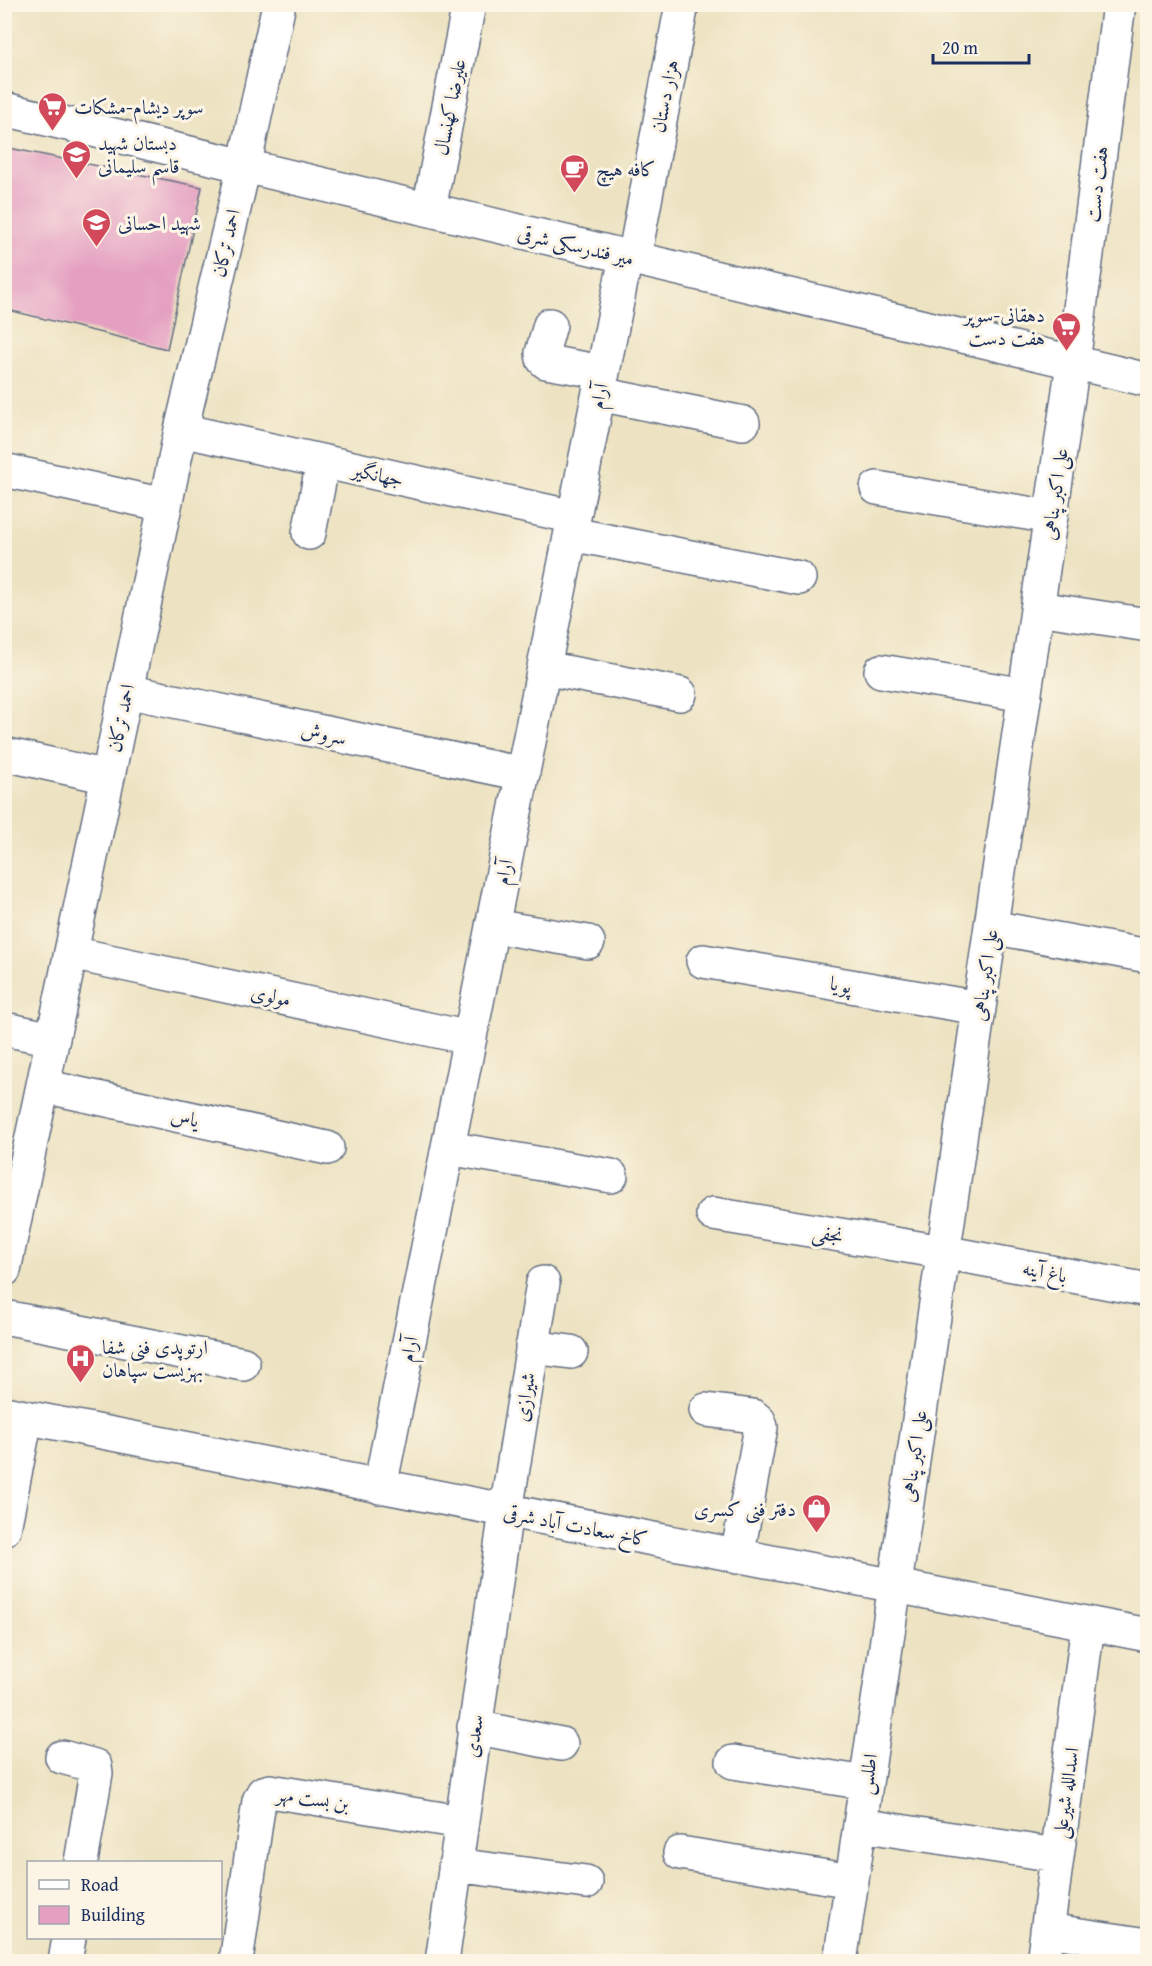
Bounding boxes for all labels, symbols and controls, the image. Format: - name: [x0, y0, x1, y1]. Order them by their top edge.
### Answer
- scale bar: [933, 27, 1029, 65]
- text: 20 m: [942, 34, 978, 61]
- street label: علیرضا کهنسال: [425, 56, 473, 158]
- street label: هزار دستان: [643, 57, 685, 135]
- supermarket icon: سوپر دیشام-مشکات: [37, 90, 69, 132]
- place label: سوپر دیشام-مشکات: [74, 92, 204, 125]
- place label: دبستان شهید قاسم سلیمانی: [98, 128, 180, 186]
- school or university icon: دبستان شهید قاسم سلیمانی: [61, 138, 93, 180]
- street label: هفت دست: [1077, 144, 1115, 224]
- cafe icon: کافه هیچ: [559, 152, 591, 194]
- place label: کافه هیچ: [596, 154, 656, 187]
- school or university icon: شهید احسانی: [81, 206, 113, 248]
- street label: احمد ترکان: [203, 206, 247, 280]
- place label: شهید احسانی: [118, 208, 201, 237]
- street label: میر فندرسکی شرقی: [515, 218, 637, 272]
- place label: دهقانی-سوپر هفت دست: [962, 300, 1045, 352]
- supermarket icon: دهقانی-سوپر هفت دست: [1050, 310, 1082, 352]
- street label: آرام: [581, 378, 619, 412]
- street label: علی اکبر پناهی: [1033, 446, 1076, 542]
- street label: جهانگیر: [348, 454, 406, 494]
- street label: احمد ترکان: [99, 681, 141, 755]
- street label: سروش: [299, 714, 349, 752]
- street label: آرام: [486, 854, 524, 888]
- street label: علی اکبر پناهی: [963, 927, 1006, 1023]
- street label: پویا: [828, 968, 855, 1001]
- street label: مولوی: [248, 977, 294, 1013]
- street label: یاس: [168, 1100, 203, 1134]
- street label: نجفی: [810, 1216, 846, 1251]
- street label: باغ آینه: [1019, 1252, 1070, 1293]
- street label: آرام: [391, 1331, 429, 1365]
- place label: ارتوپدی فنی شفا بهزیست سپاهان: [102, 1332, 208, 1384]
- hospital icon: ارتوپدی فنی شفا بهزیست سپاهان: [65, 1342, 97, 1384]
- street label: شیرازی: [506, 1370, 542, 1424]
- street label: علی اکبر پناهی: [892, 1408, 935, 1504]
- shop icon: دفتر فنی کسری: [801, 1492, 833, 1534]
- place label: دفتر فنی کسری: [694, 1494, 796, 1524]
- street label: کاخ سعادت آباد شرقی: [501, 1497, 651, 1557]
- street label: سعدی: [456, 1712, 490, 1760]
- street label: اسدالله شیرعلی: [1044, 1745, 1087, 1841]
- street label: اطلس: [850, 1752, 884, 1796]
- street label: بن بست مهر: [273, 1778, 351, 1817]
- legend: [27, 1861, 222, 1939]
- text: Road: [81, 1871, 119, 1898]
- text: Building: [81, 1901, 145, 1928]

